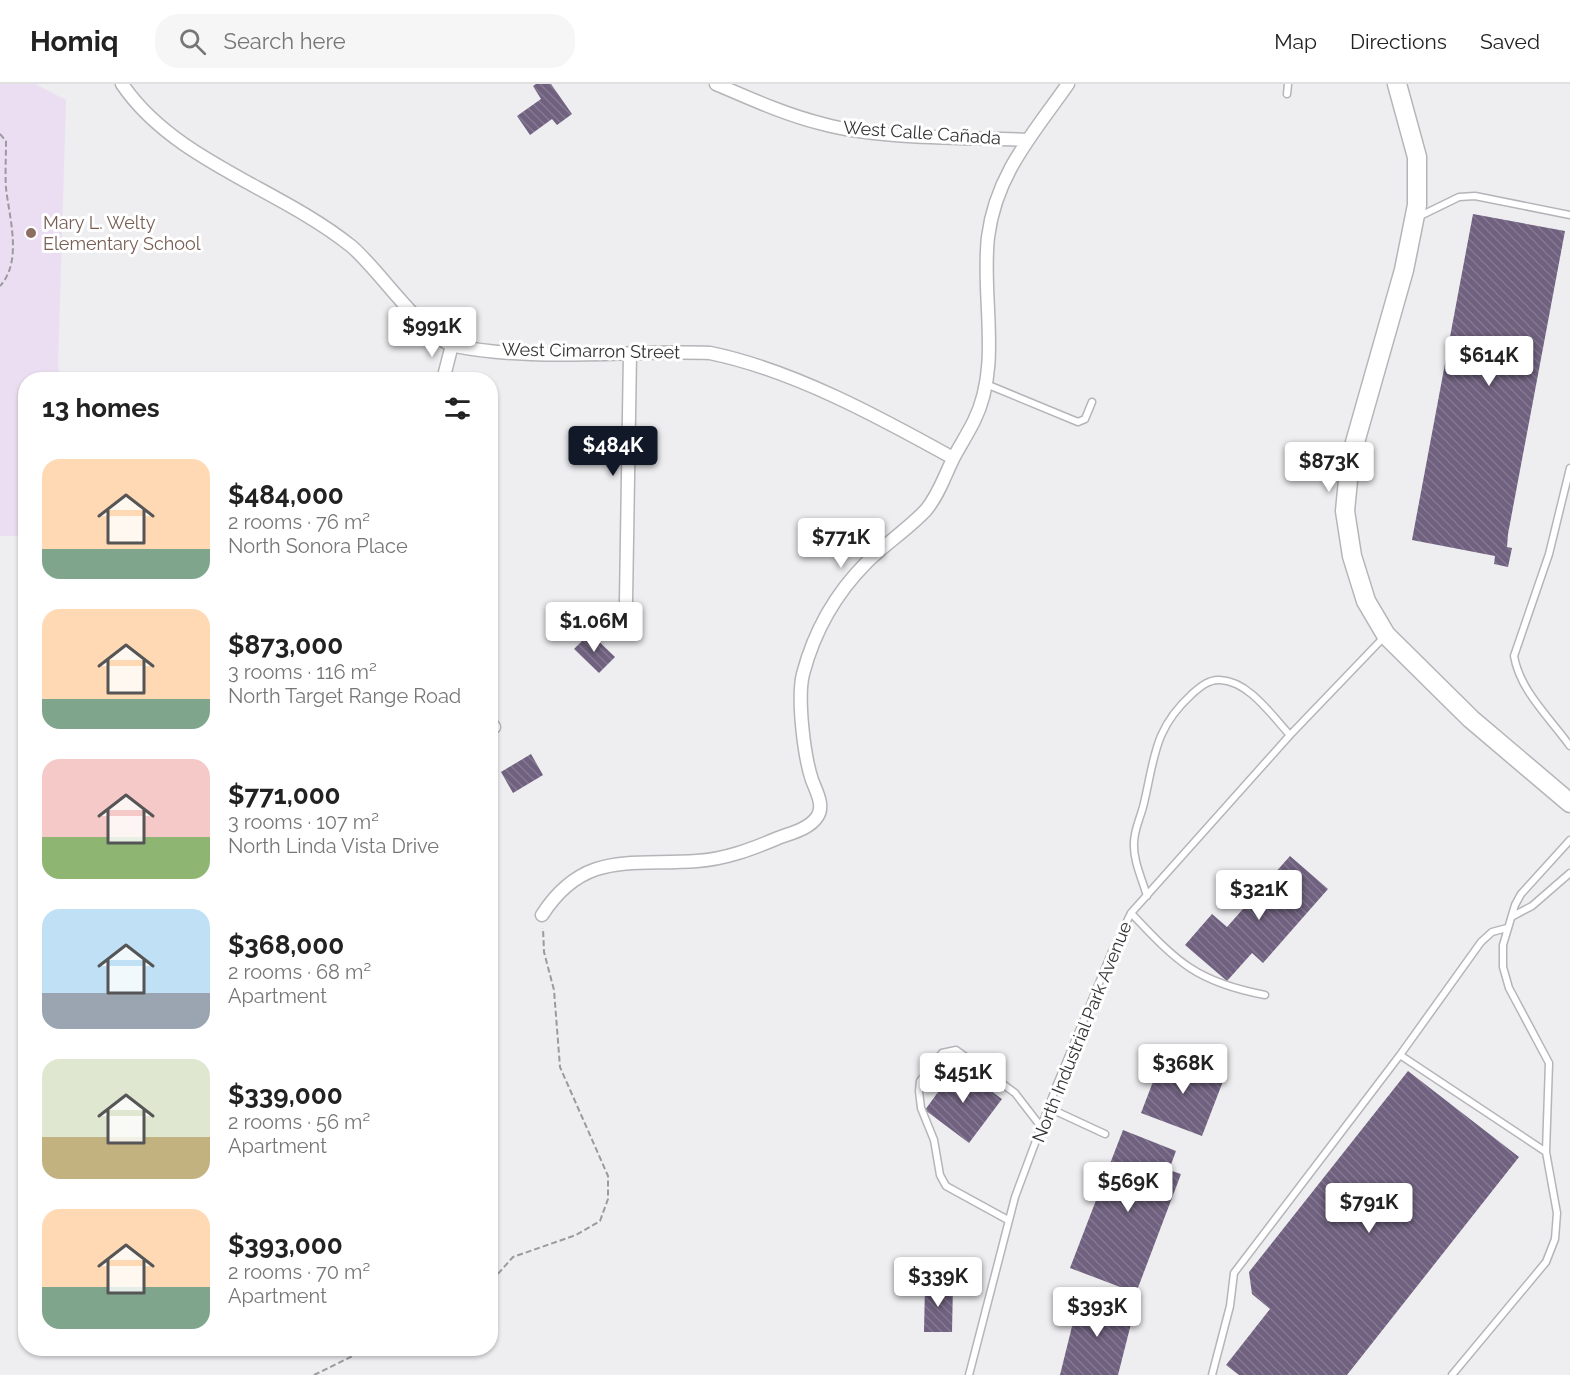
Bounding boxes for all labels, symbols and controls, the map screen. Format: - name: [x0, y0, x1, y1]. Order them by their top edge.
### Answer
- search box: [155, 14, 575, 68]
- text: Homiq: [30, 25, 119, 58]
- icon: search: [176, 25, 209, 58]
- text: Search here: [224, 28, 346, 54]
- text: Map: [1274, 29, 1317, 54]
- text: Directions: [1350, 29, 1447, 54]
- text: Saved: [1480, 29, 1540, 54]
- street label: West Calle Cañada: [842, 117, 1002, 148]
- place label: Mary L. Welty Elementary School: [43, 212, 201, 254]
- marker: Mary L. Welty Elementary School: [24, 226, 38, 240]
- pin: $991K: [390, 307, 474, 358]
- text: $991K: [402, 314, 462, 338]
- pin: $614K: [1447, 336, 1531, 387]
- street label: West Cimarron Street: [502, 338, 680, 363]
- text: $614K: [1459, 343, 1519, 367]
- icon: filters: [441, 392, 474, 425]
- text: 13 homes: [42, 393, 160, 423]
- pin: $484K: [571, 426, 655, 477]
- text: $484K: [583, 433, 643, 457]
- pin: $873K: [1287, 442, 1371, 493]
- text: $873K: [1299, 449, 1359, 473]
- text: $484,000: [228, 480, 344, 510]
- icon: home: [90, 483, 162, 555]
- text: 2 rooms · 76 m²: [228, 510, 370, 534]
- pin: $771K: [799, 518, 883, 569]
- text: $771K: [812, 525, 870, 549]
- text: North Sonora Place: [228, 534, 408, 558]
- pin: $1.06M: [545, 602, 643, 653]
- text: $1.06M: [560, 609, 628, 633]
- text: $873,000: [228, 630, 343, 660]
- icon: home: [90, 633, 162, 705]
- text: 3 rooms · 116 m²: [228, 660, 377, 684]
- text: North Target Range Road: [228, 684, 461, 708]
- text: $771,000: [228, 780, 341, 810]
- icon: home: [90, 783, 162, 855]
- text: 3 rooms · 107 m²: [228, 810, 379, 834]
- text: North Linda Vista Drive: [228, 834, 439, 858]
- pin: $321K: [1217, 870, 1301, 921]
- text: $321K: [1230, 877, 1288, 901]
- street label: North Industrial Park Avenue: [1028, 918, 1136, 1145]
- text: $368,000: [228, 930, 344, 960]
- icon: home: [90, 933, 162, 1005]
- text: 2 rooms · 68 m²: [228, 960, 371, 984]
- text: Apartment: [228, 984, 327, 1008]
- pin: $368K: [1141, 1044, 1225, 1095]
- text: $368K: [1152, 1051, 1214, 1075]
- pin: $451K: [921, 1053, 1005, 1104]
- text: $451K: [934, 1060, 992, 1084]
- text: $339,000: [228, 1080, 343, 1110]
- icon: home: [90, 1083, 162, 1155]
- text: 2 rooms · 56 m²: [228, 1110, 370, 1134]
- text: Apartment: [228, 1134, 327, 1158]
- pin: $569K: [1086, 1162, 1170, 1213]
- text: $569K: [1097, 1169, 1159, 1193]
- pin: $791K: [1327, 1183, 1411, 1234]
- text: $791K: [1340, 1190, 1398, 1214]
- text: $393,000: [228, 1230, 343, 1260]
- icon: home: [90, 1233, 162, 1305]
- pin: $339K: [896, 1257, 980, 1308]
- text: 2 rooms · 70 m²: [228, 1260, 370, 1284]
- text: $339K: [908, 1264, 968, 1288]
- text: Apartment: [228, 1284, 327, 1308]
- pin: $393K: [1055, 1287, 1139, 1338]
- text: $393K: [1067, 1294, 1127, 1318]

